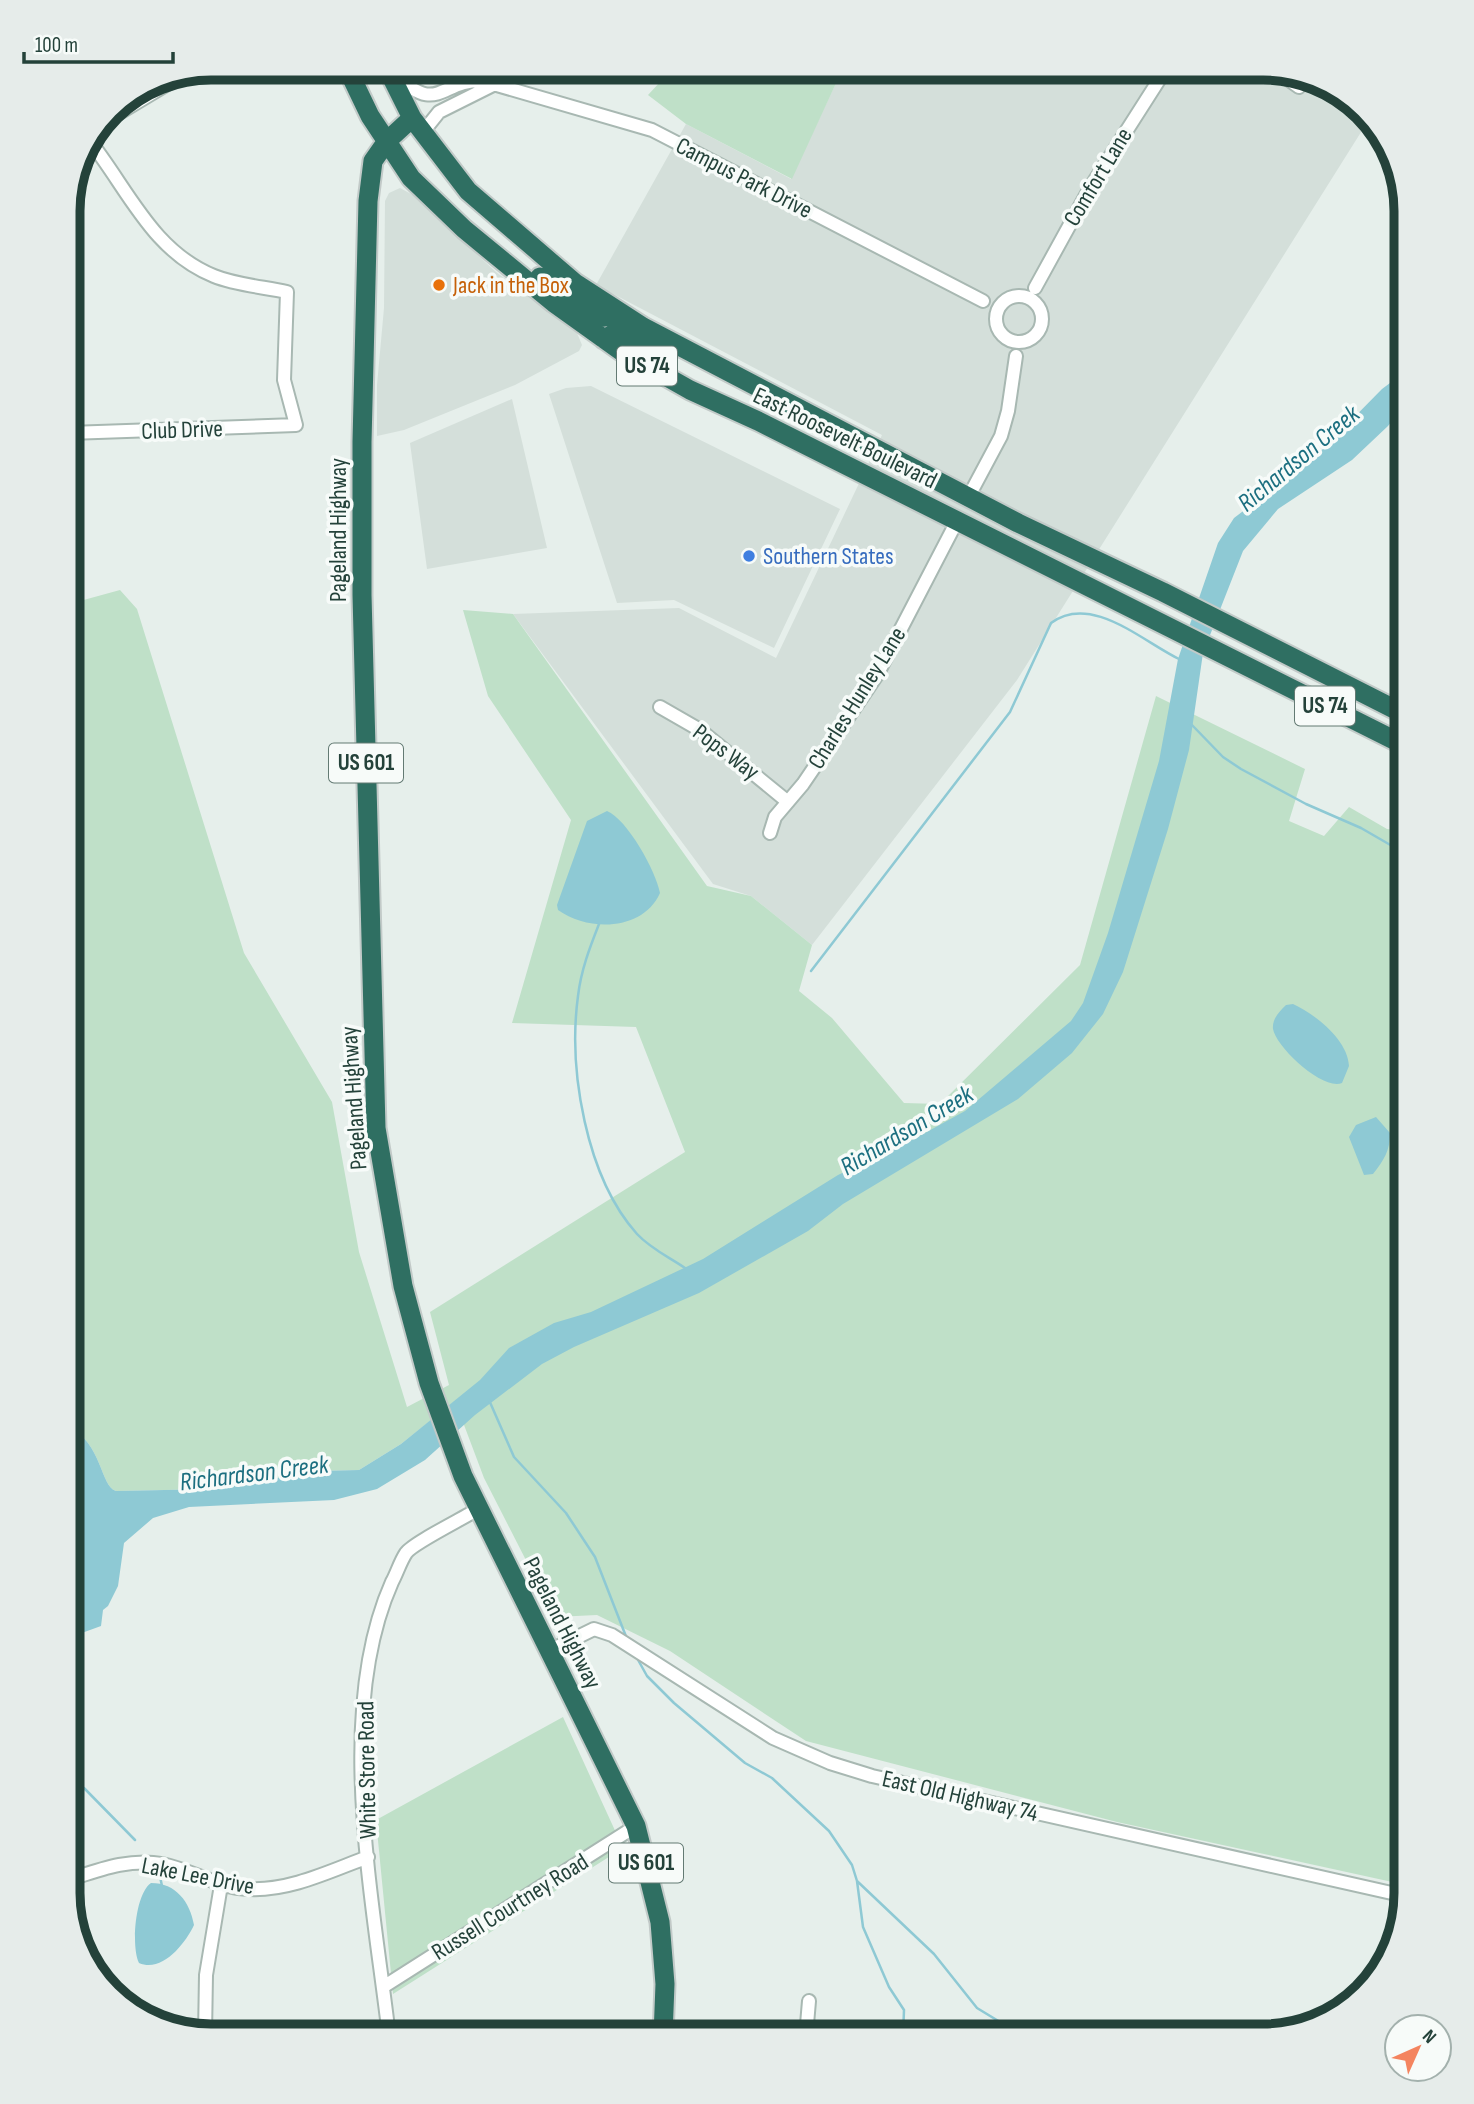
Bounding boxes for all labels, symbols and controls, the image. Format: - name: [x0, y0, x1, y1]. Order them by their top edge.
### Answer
- scale bar: [24, 21, 173, 65]
- text: 100 m: [35, 33, 78, 58]
- street label: Comfort Lane: [1057, 123, 1139, 231]
- street label: Campus Park Drive: [671, 131, 817, 225]
- place label: Jack in the Box: [452, 271, 569, 300]
- marker: Jack in the Box: [431, 277, 447, 293]
- road number: US 74: [617, 346, 677, 386]
- street label: East Roosevelt Boulevard: [748, 381, 942, 495]
- water label: Richardson Creek: [1232, 398, 1367, 519]
- street label: Club Drive: [141, 414, 223, 446]
- street label: Pageland Highway: [324, 458, 353, 602]
- place label: Southern States: [763, 542, 894, 571]
- marker: Southern States: [741, 548, 757, 564]
- street label: Charles Hunley Lane: [802, 622, 912, 774]
- road number: US 74: [1295, 686, 1355, 726]
- street label: Pops Way: [687, 718, 765, 786]
- road number: US 601: [329, 744, 403, 782]
- street label: Pageland Highway: [335, 1025, 373, 1171]
- water label: Richardson Creek: [835, 1079, 980, 1183]
- water label: Richardson Creek: [178, 1449, 331, 1498]
- street label: Pageland Highway: [516, 1552, 608, 1694]
- street label: White Store Road: [351, 1701, 383, 1839]
- street label: East Old Highway 74: [879, 1764, 1041, 1828]
- road number: US 601: [609, 1844, 683, 1882]
- street label: Russell Courtney Road: [426, 1847, 594, 1967]
- street label: Lake Lee Drive: [139, 1851, 257, 1901]
- north arrow: [1383, 2013, 1453, 2083]
- text: N: [1417, 2025, 1441, 2049]

